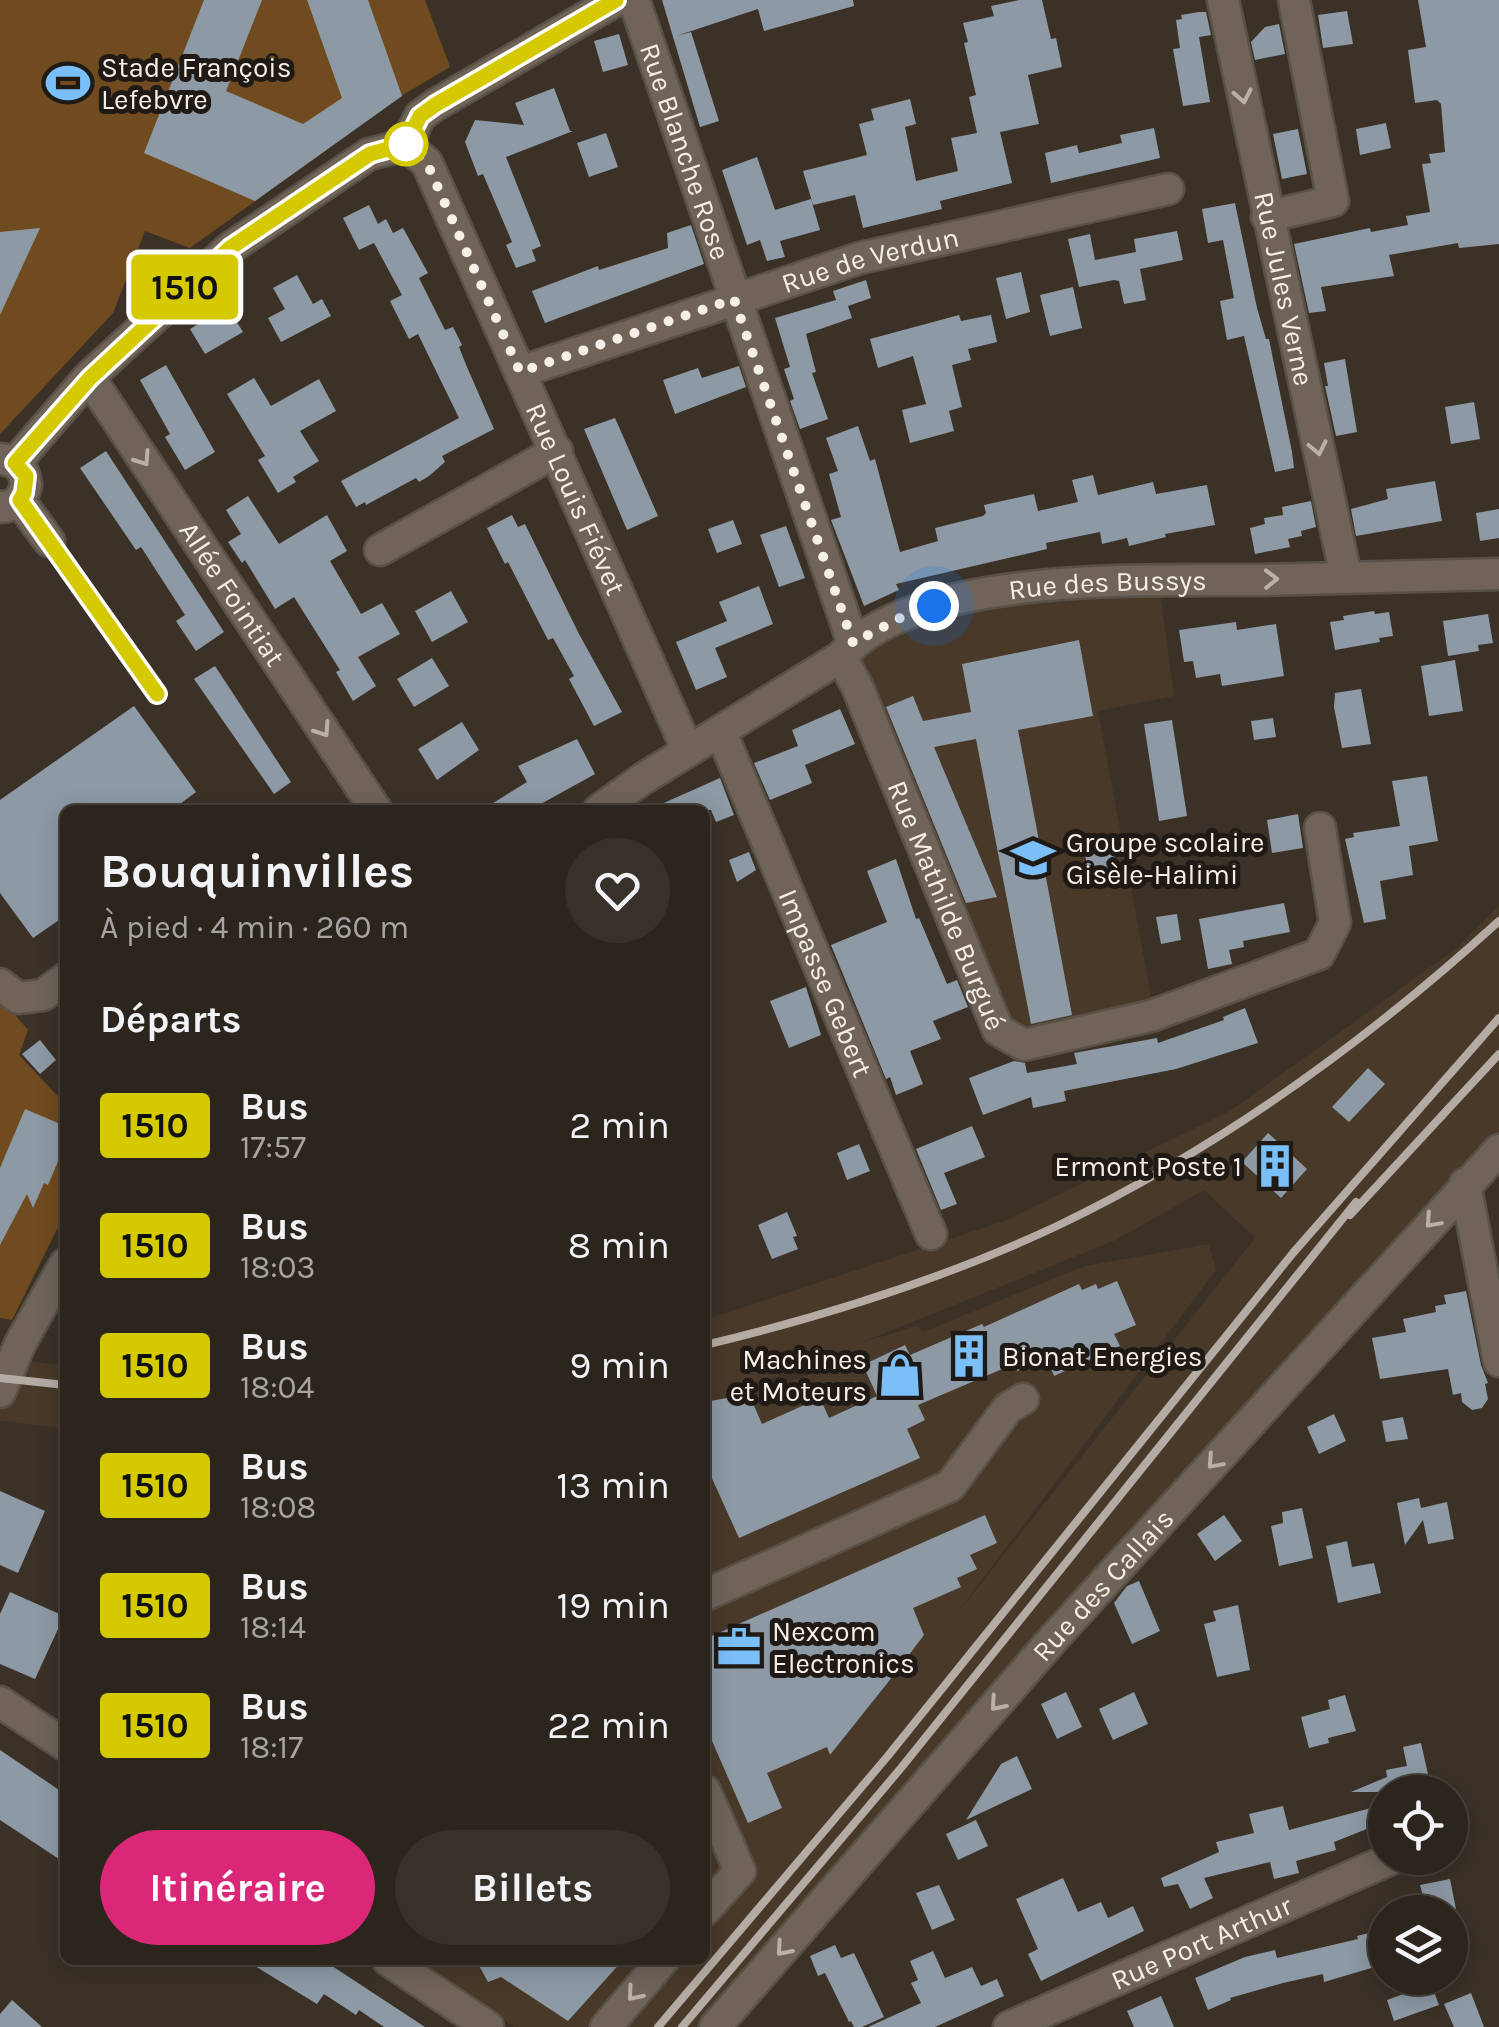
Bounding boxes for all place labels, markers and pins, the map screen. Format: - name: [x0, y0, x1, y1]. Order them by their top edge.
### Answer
- place label: Stade François Lefebvre: [101, 51, 291, 116]
- sports icon: Stade François Lefebvre: [44, 59, 92, 107]
- unlabelled marker: [385, 123, 427, 165]
- place label: Groupe scolaire Gisèle-Halimi: [1066, 826, 1264, 891]
- school or university icon: Groupe scolaire Gisèle-Halimi: [1009, 834, 1057, 882]
- building icon: Ermont Poste 1: [1251, 1142, 1299, 1190]
- place label: Ermont Poste 1: [1054, 1150, 1242, 1183]
- building icon: Bionat Energies: [945, 1332, 993, 1380]
- place label: Bionat Energies: [1002, 1340, 1202, 1373]
- place label: Machines et Moteurs: [730, 1343, 867, 1408]
- shop icon: Machines et Moteurs: [876, 1351, 924, 1399]
- place label: Nexcom Electronics: [772, 1615, 915, 1680]
- office icon: Nexcom Electronics: [715, 1623, 763, 1671]

